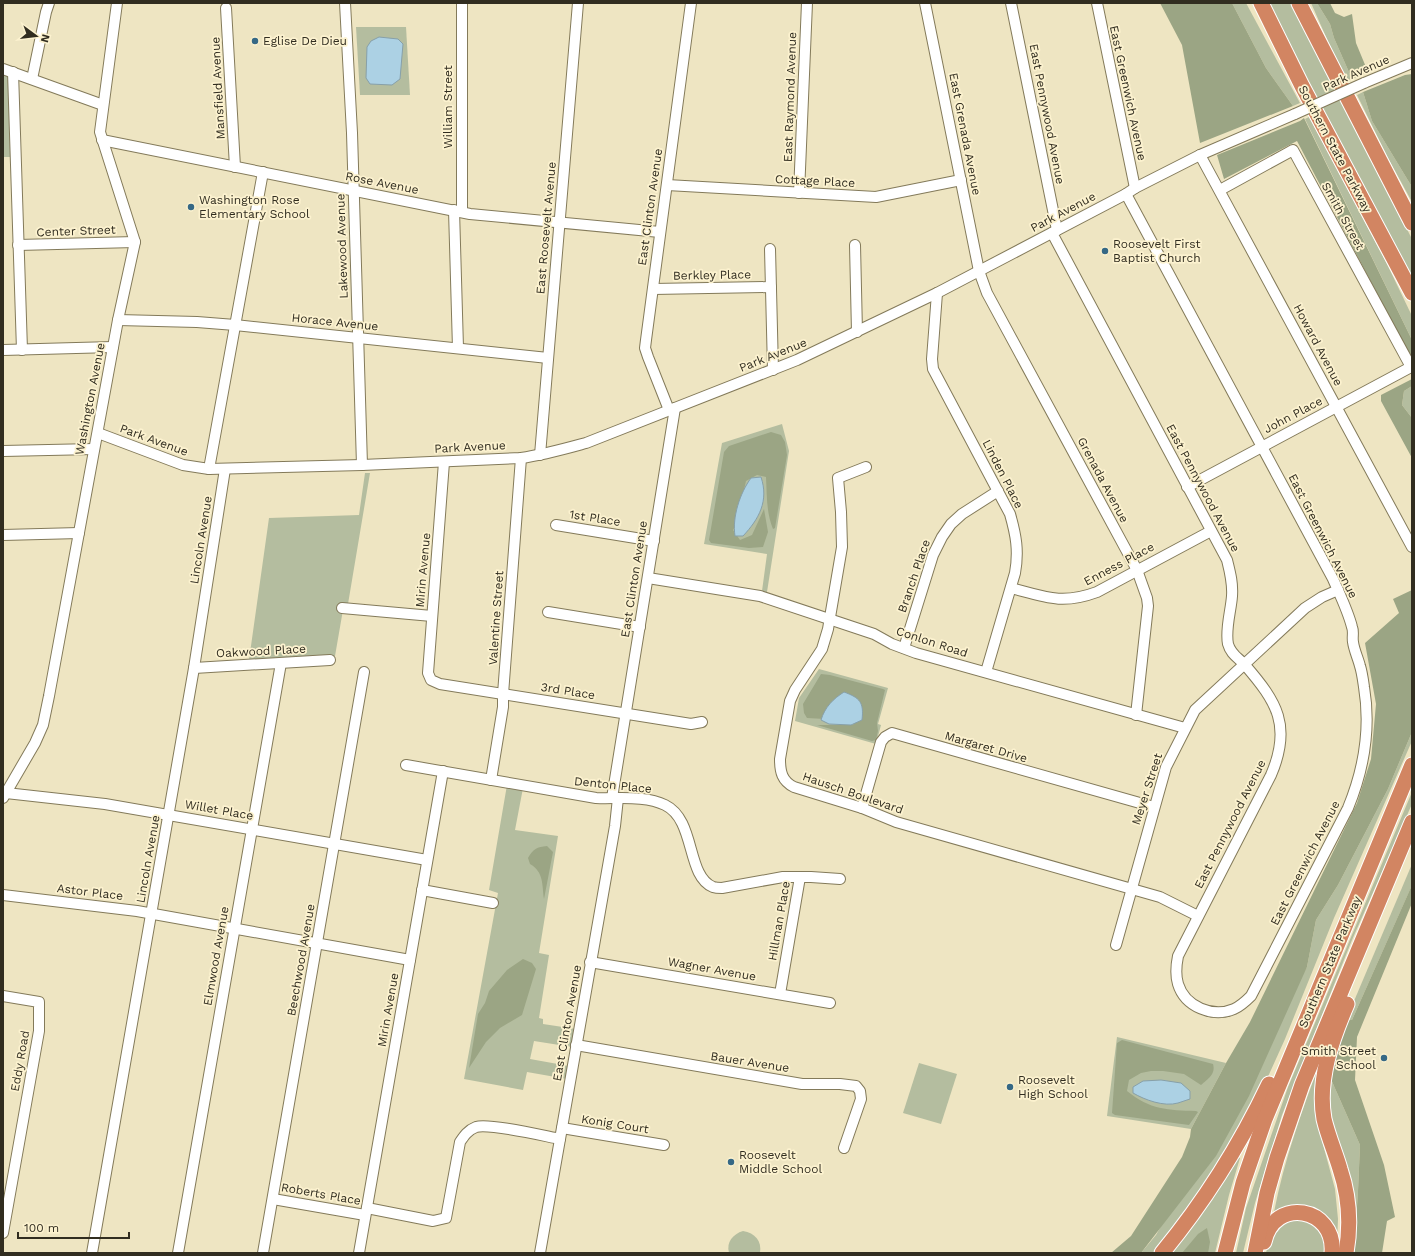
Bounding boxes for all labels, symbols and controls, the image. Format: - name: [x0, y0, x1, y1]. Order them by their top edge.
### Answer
- north arrow: [16, 16, 56, 56]
- street label: East Greenwich Avenue: [1107, 24, 1149, 162]
- street label: East Raymond Avenue: [781, 32, 799, 162]
- text: N: [38, 33, 53, 44]
- place label: Eglise De Dieu: [263, 34, 347, 48]
- street label: Mansfield Avenue: [208, 36, 228, 140]
- marker: Eglise De Dieu: [250, 36, 260, 46]
- street label: East Pennywood Avenue: [1027, 43, 1068, 185]
- street label: Park Avenue: [1320, 52, 1392, 94]
- street label: William Street: [441, 65, 455, 149]
- street label: East Grenada Avenue: [946, 72, 984, 197]
- street label: Southern State Parkway: [1296, 83, 1375, 216]
- street label: East Clinton Avenue: [635, 148, 665, 266]
- street label: East Roosevelt Avenue: [533, 161, 559, 295]
- street label: Rose Avenue: [344, 169, 420, 197]
- street label: Cottage Place: [775, 172, 856, 190]
- street label: Smith Street: [1319, 180, 1367, 252]
- street label: Park Avenue: [1028, 189, 1098, 235]
- place label: Washington Rose Elementary School: [199, 193, 310, 221]
- street label: Lakewood Avenue: [333, 193, 351, 299]
- marker: Washington Rose Elementary School: [186, 202, 196, 212]
- street label: Center Street: [36, 223, 116, 239]
- place label: Roosevelt First Baptist Church: [1113, 237, 1201, 265]
- marker: Roosevelt First Baptist Church: [1100, 246, 1110, 256]
- street label: Berkley Place: [673, 267, 751, 283]
- street label: Howard Avenue: [1291, 302, 1346, 388]
- street label: Horace Avenue: [291, 310, 379, 334]
- street label: Park Avenue: [737, 335, 809, 375]
- street label: Washington Avenue: [72, 341, 108, 456]
- street label: John Place: [1261, 394, 1325, 436]
- street label: Park Avenue: [118, 421, 190, 459]
- street label: East Pennywood Avenue: [1163, 422, 1243, 554]
- street label: Grenada Avenue: [1075, 435, 1131, 525]
- street label: Linden Place: [980, 437, 1026, 511]
- street label: Park Avenue: [434, 438, 506, 456]
- street label: East Greenwich Avenue: [1285, 471, 1361, 601]
- street label: Lincoln Avenue: [187, 495, 215, 585]
- street label: 1st Place: [568, 507, 622, 529]
- street label: East Clinton Avenue: [618, 520, 650, 638]
- street label: Mirin Avenue: [413, 532, 433, 608]
- street label: Branch Place: [895, 538, 933, 614]
- street label: Enness Place: [1081, 540, 1157, 588]
- street label: Valentine Street: [486, 570, 506, 666]
- street label: Conlon Road: [894, 624, 970, 660]
- street label: Oakwood Place: [216, 642, 306, 660]
- street label: 3rd Place: [540, 680, 596, 702]
- street label: Margaret Drive: [943, 729, 1029, 765]
- street label: Meyer Street: [1129, 751, 1165, 827]
- street label: East Pennywood Avenue: [1191, 757, 1269, 891]
- street label: Hausch Boulevard: [801, 769, 905, 817]
- street label: Denton Place: [573, 774, 653, 796]
- street label: Willet Place: [184, 797, 254, 823]
- street label: East Greenwich Avenue: [1267, 798, 1343, 928]
- street label: Lincoln Avenue: [133, 814, 163, 904]
- street label: Hillman Place: [765, 880, 793, 962]
- street label: Astor Place: [56, 881, 124, 903]
- street label: Southern State Parkway: [1296, 893, 1364, 1030]
- street label: Beechwood Avenue: [284, 903, 318, 1017]
- street label: Elmwood Avenue: [200, 905, 232, 1007]
- street label: Wagner Avenue: [667, 954, 757, 984]
- street label: East Clinton Avenue: [550, 964, 584, 1082]
- street label: Mirin Avenue: [375, 972, 401, 1048]
- street label: Eddy Road: [8, 1029, 32, 1093]
- place label: Smith Street School: [1301, 1044, 1376, 1072]
- street label: Bauer Avenue: [710, 1049, 790, 1075]
- marker: Smith Street School: [1379, 1053, 1389, 1063]
- place label: Roosevelt High School: [1018, 1073, 1088, 1101]
- marker: Roosevelt High School: [1005, 1082, 1015, 1092]
- street label: Konig Court: [580, 1112, 650, 1136]
- place label: Roosevelt Middle School: [739, 1148, 822, 1176]
- marker: Roosevelt Middle School: [726, 1157, 736, 1167]
- street label: Roberts Place: [280, 1180, 362, 1208]
- scale bar: [18, 1214, 129, 1240]
- text: 100 m: [24, 1221, 59, 1235]

